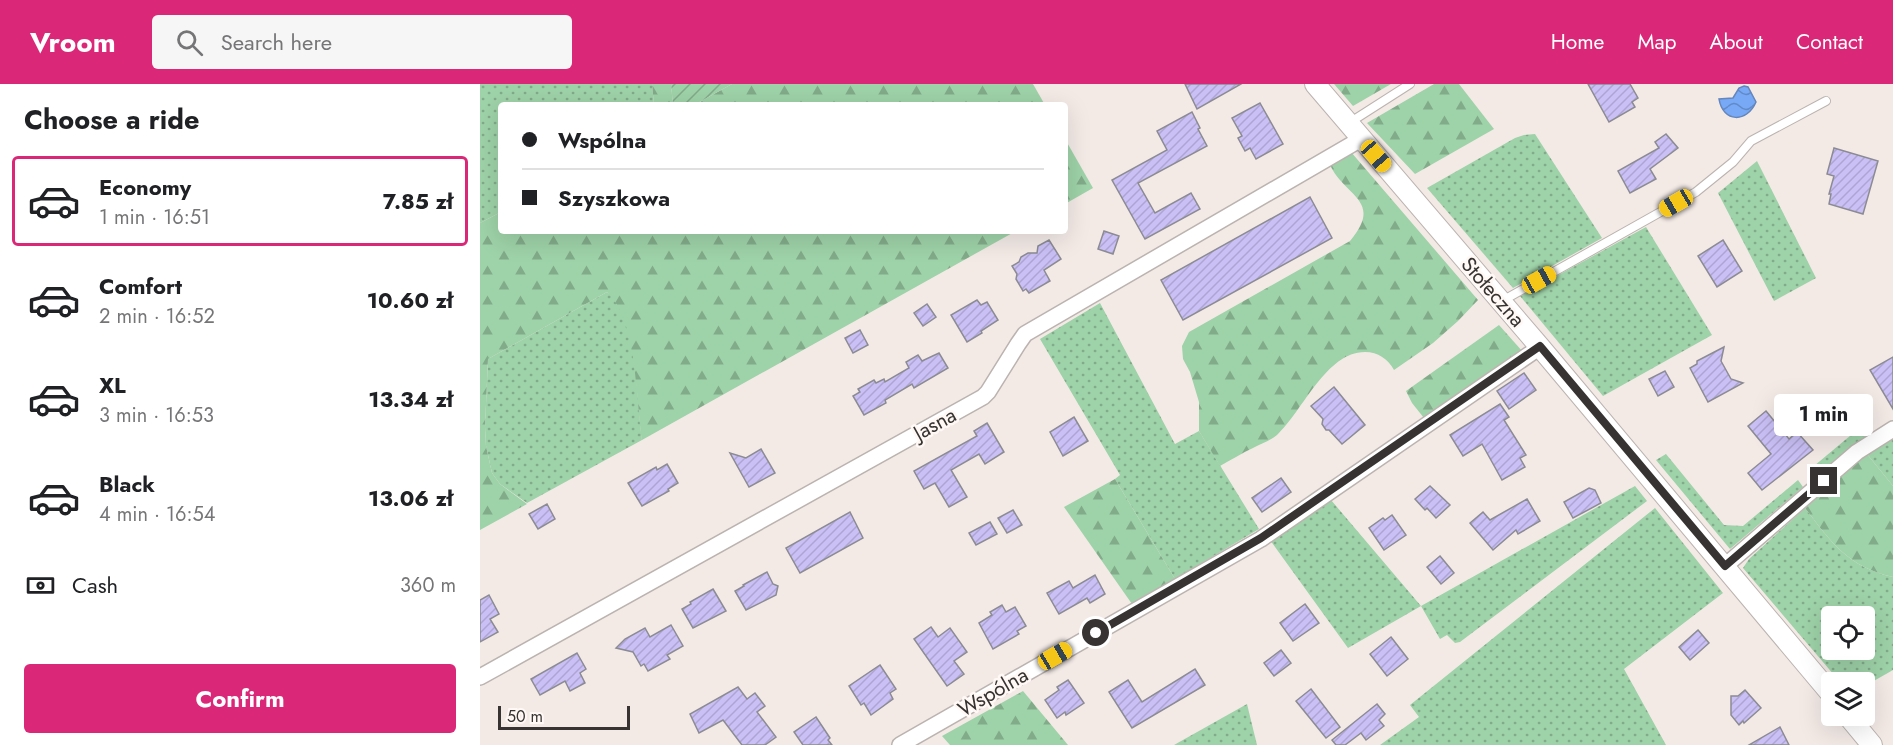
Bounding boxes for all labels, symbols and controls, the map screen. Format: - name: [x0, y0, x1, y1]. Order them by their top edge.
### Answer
- search box: [152, 15, 572, 69]
- text: Vroom: [30, 22, 116, 63]
- icon: search: [173, 26, 206, 59]
- text: Search here: [221, 26, 332, 58]
- text: Home: [1551, 27, 1604, 57]
- text: Map: [1637, 27, 1677, 57]
- text: About: [1710, 27, 1763, 57]
- text: Contact: [1796, 27, 1863, 57]
- text: Choose a ride: [24, 100, 199, 139]
- text: Wspólna: [558, 124, 646, 156]
- car: [1357, 137, 1395, 175]
- text: Economy: [99, 171, 191, 203]
- icon: car: [27, 174, 81, 228]
- text: Szyszkowa: [558, 182, 670, 214]
- text: 7.85 zł: [383, 185, 453, 217]
- car: [1656, 186, 1696, 220]
- text: 1 min · 16:51: [99, 203, 210, 232]
- street label: Stołeczna: [1454, 250, 1532, 334]
- car: [1519, 263, 1559, 297]
- text: Comfort: [99, 270, 182, 302]
- icon: car: [27, 273, 81, 327]
- text: 10.60 zł: [367, 284, 453, 316]
- text: 2 min · 16:52: [99, 302, 215, 331]
- text: XL: [99, 369, 126, 401]
- icon: car: [27, 372, 81, 426]
- text: 13.34 zł: [368, 383, 453, 415]
- callout: 1 min: [1774, 394, 1874, 436]
- street label: Jasna: [906, 400, 962, 449]
- text: 1 min: [1799, 400, 1848, 429]
- text: 3 min · 16:53: [99, 401, 214, 430]
- route end: [1810, 467, 1837, 494]
- text: Black: [99, 468, 155, 500]
- icon: car: [27, 471, 81, 525]
- text: 13.06 zł: [368, 482, 453, 514]
- text: 4 min · 16:54: [99, 500, 215, 529]
- icon: cash: [24, 569, 57, 602]
- text: Cash: [72, 569, 118, 601]
- text: 360 m: [400, 571, 456, 600]
- map controls: [1821, 606, 1875, 726]
- button: locate: [1821, 606, 1875, 660]
- route start: [1082, 619, 1109, 646]
- car: [1035, 639, 1075, 673]
- street label: Wspólna: [952, 660, 1034, 724]
- button: Confirm: [24, 664, 456, 733]
- button: layers: [1821, 672, 1875, 726]
- scale bar: [498, 703, 630, 730]
- text: 50 m: [507, 705, 543, 728]

